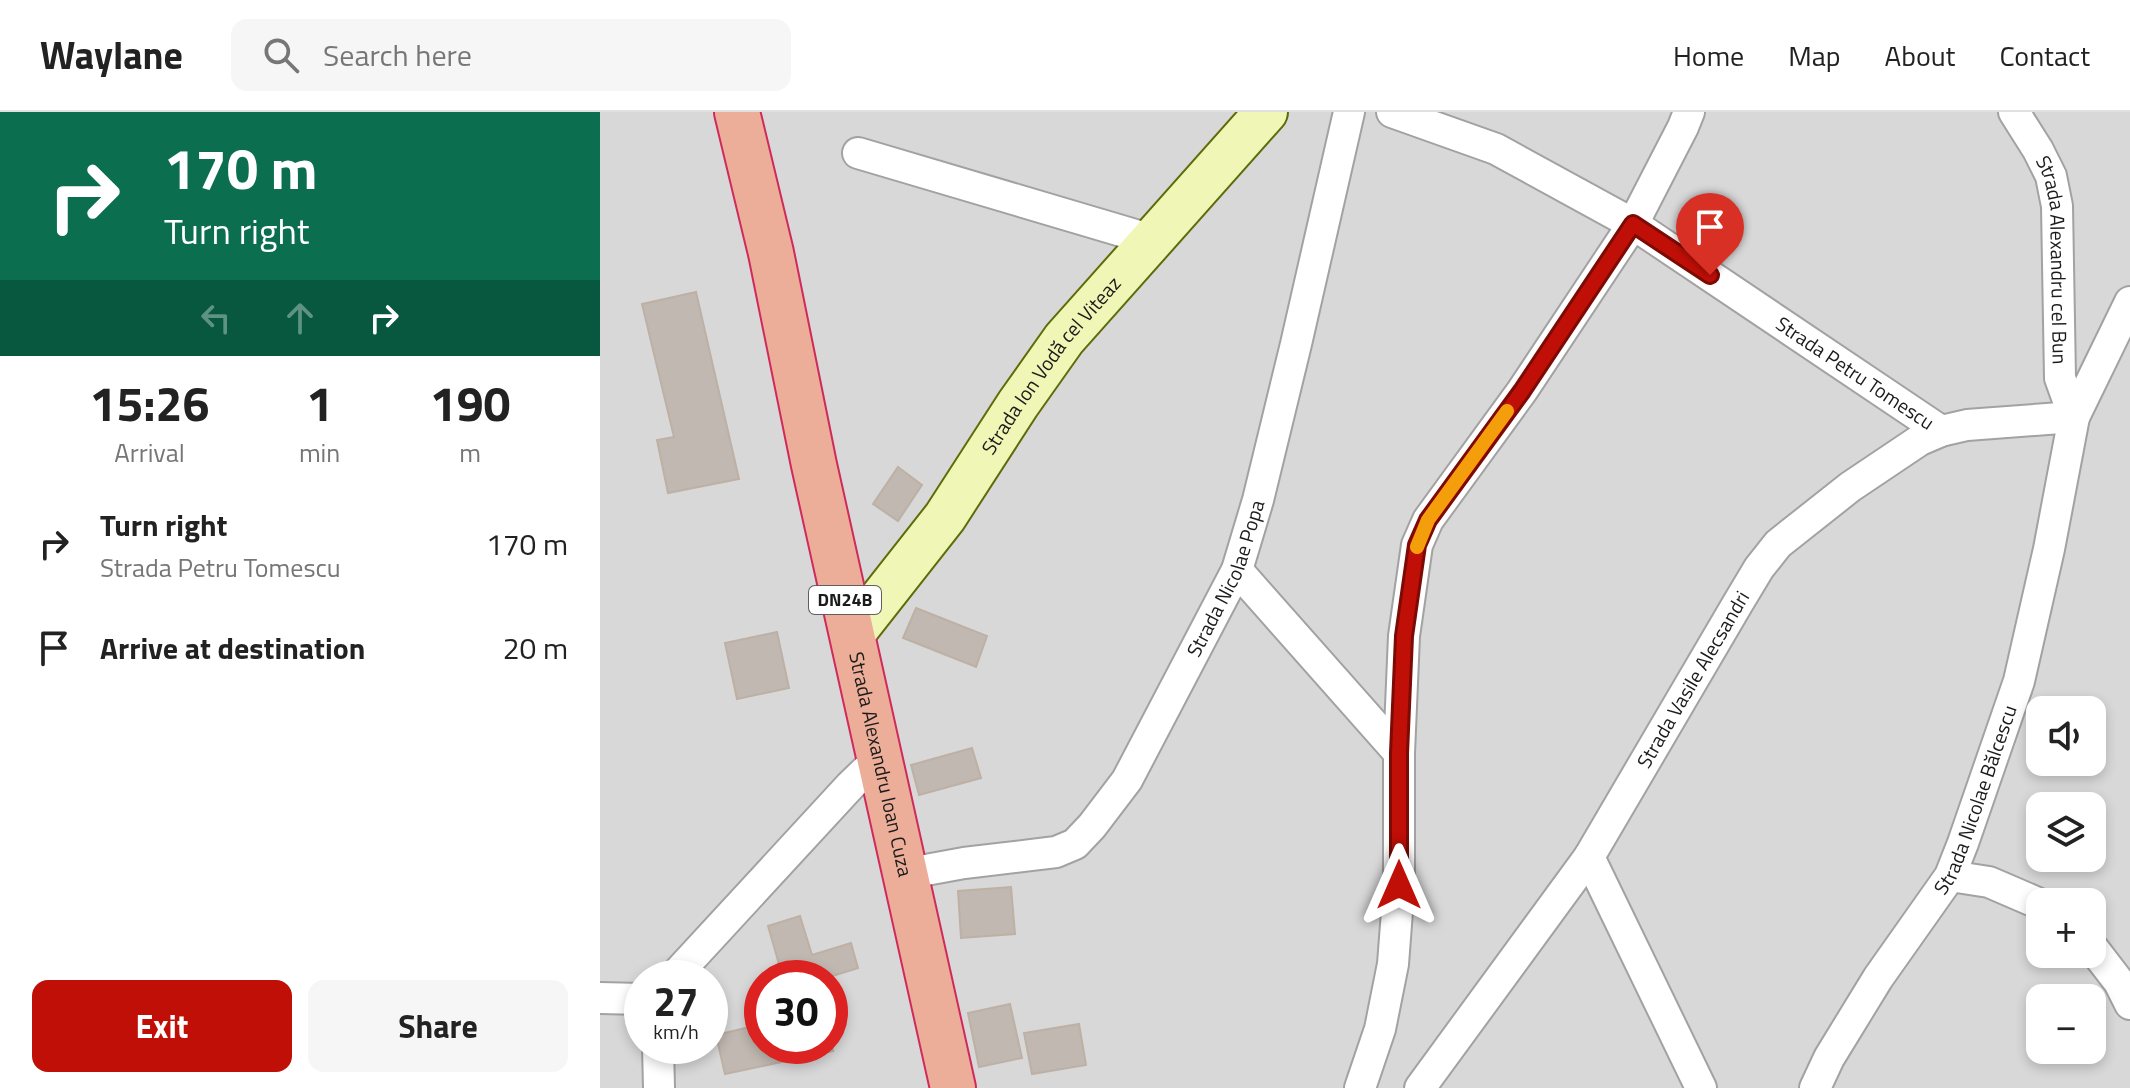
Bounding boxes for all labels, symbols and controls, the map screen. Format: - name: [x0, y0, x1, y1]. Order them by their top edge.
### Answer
- search box: [231, 19, 791, 91]
- text: Waylane: [40, 26, 183, 84]
- text: Search here: [323, 32, 472, 78]
- icon: search: [259, 33, 303, 77]
- text: Home: [1673, 34, 1744, 77]
- text: Map: [1788, 34, 1841, 77]
- text: About: [1885, 34, 1955, 77]
- text: Contact: [1999, 34, 2090, 77]
- text: 170 m: [164, 126, 317, 211]
- icon: right: [32, 144, 136, 248]
- street label: Strada Alexandru cel Bun: [2028, 150, 2076, 365]
- pin: [1676, 193, 1744, 275]
- text: Turn right: [164, 203, 309, 258]
- icon: arrive: [1688, 205, 1732, 249]
- street label: Strada Ion Vodă cel Viteaz: [973, 269, 1128, 461]
- icon: left: [194, 296, 238, 340]
- icon: ahead: [278, 296, 322, 340]
- icon: right: [362, 296, 406, 340]
- street label: Strada Petru Tomescu: [1770, 308, 1941, 437]
- text: 15:26: [90, 367, 209, 440]
- text: 1: [306, 367, 333, 440]
- text: 190: [430, 367, 510, 440]
- text: Arrival: [114, 433, 185, 472]
- text: min: [299, 433, 340, 472]
- text: m: [459, 433, 481, 472]
- street label: Strada Nicolae Popa: [1178, 496, 1272, 662]
- text: Turn right: [100, 502, 228, 548]
- text: 170 m: [486, 521, 568, 567]
- icon: right: [32, 522, 76, 566]
- text: Strada Petru Tomescu: [100, 548, 341, 587]
- street label: Strada Vasile Alecsandri: [1628, 585, 1757, 774]
- road number: DN24B: [809, 586, 881, 614]
- text: Arrive at destination: [100, 625, 365, 671]
- text: 20 m: [503, 625, 568, 671]
- icon: arrive: [32, 626, 76, 670]
- street label: Strada Alexandru Ioan Cuza: [841, 649, 921, 880]
- map controls: [2026, 696, 2106, 1064]
- button: sound: [2026, 696, 2106, 776]
- street label: Strada Nicolae Bălcescu: [1925, 701, 2025, 901]
- button: layers: [2026, 792, 2106, 872]
- position arrow: [1357, 843, 1441, 927]
- button: +: [2026, 888, 2106, 968]
- speed limit sign: 30: [744, 960, 848, 1064]
- text: 27: [654, 971, 698, 1032]
- button: Exit: [32, 980, 292, 1072]
- button: Share: [308, 980, 568, 1072]
- button: −: [2026, 984, 2106, 1064]
- text: km/h: [653, 1016, 699, 1047]

